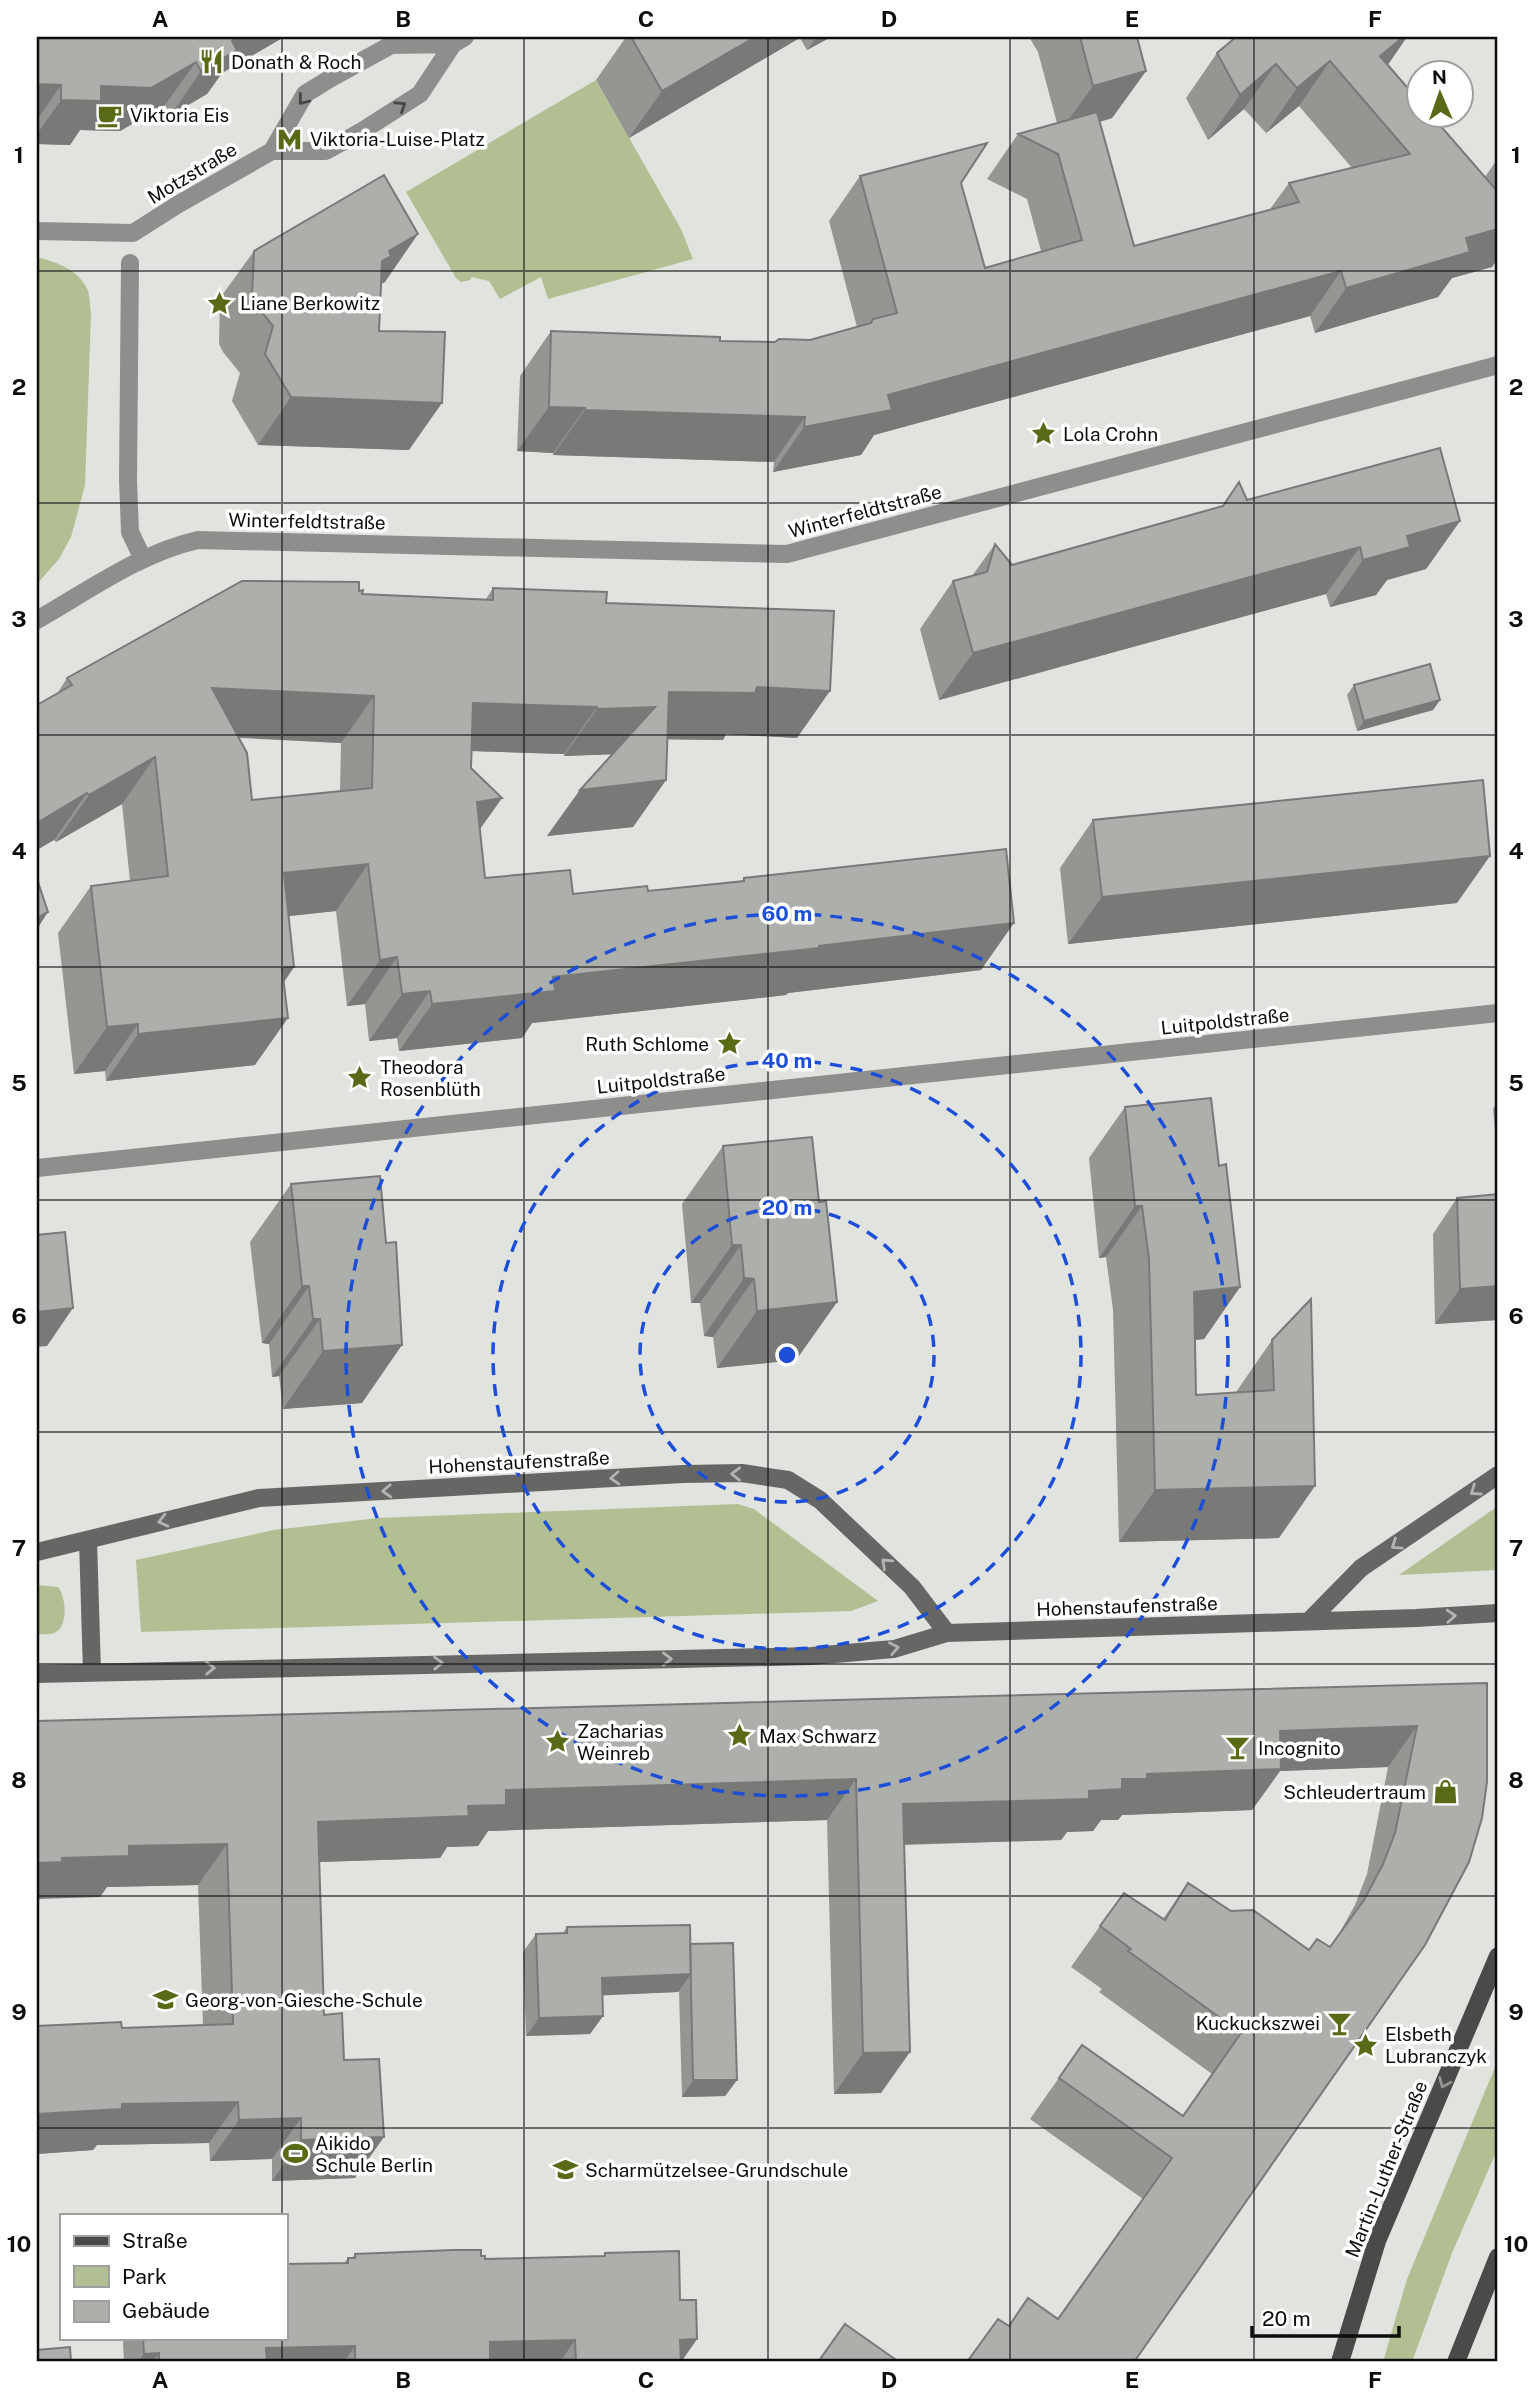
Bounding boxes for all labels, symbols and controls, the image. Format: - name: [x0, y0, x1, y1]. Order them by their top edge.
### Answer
- text: A: [152, 5, 169, 32]
- text: B: [395, 5, 411, 32]
- text: C: [638, 5, 654, 32]
- text: D: [881, 5, 897, 32]
- text: E: [1125, 5, 1139, 32]
- text: F: [1368, 5, 1382, 32]
- restaurant icon: Donath & Roch: [197, 48, 225, 76]
- place label: Donath & Roch: [231, 51, 361, 73]
- north arrow: [1406, 60, 1476, 130]
- text: N: [1432, 66, 1447, 88]
- one-way arrow: [299, 92, 312, 105]
- cafe icon: Viktoria Eis: [96, 101, 124, 129]
- one-way arrow: [393, 102, 406, 114]
- place label: Viktoria Eis: [130, 104, 229, 126]
- metro station icon: Viktoria-Luise-Platz: [276, 125, 304, 153]
- place label: Viktoria-Luise-Platz: [310, 128, 485, 150]
- street label: Motzstraße: [144, 138, 240, 208]
- text: 1: [14, 141, 24, 168]
- text: 1: [1511, 141, 1521, 168]
- place icon: Liane Berkowitz: [206, 289, 234, 317]
- place label: Liane Berkowitz: [240, 292, 380, 314]
- text: 2: [12, 373, 26, 400]
- text: 2: [1509, 373, 1523, 400]
- place icon: Lola Crohn: [1029, 420, 1057, 448]
- place label: Lola Crohn: [1063, 423, 1158, 445]
- street label: Winterfeldtstraße: [786, 480, 944, 542]
- street label: Winterfeldtstraße: [228, 509, 386, 533]
- text: 3: [11, 605, 27, 632]
- text: 3: [1508, 605, 1524, 632]
- text: 4: [11, 837, 27, 864]
- text: 4: [1508, 837, 1524, 864]
- text: 60 m: [762, 901, 812, 926]
- street label: Luitpoldstraße: [1160, 1003, 1290, 1039]
- place icon: Ruth Schlome: [715, 1030, 743, 1058]
- place label: Ruth Schlome: [585, 1033, 709, 1055]
- text: 40 m: [762, 1048, 812, 1073]
- place label: Theodora Rosenblüth: [380, 1056, 481, 1100]
- street label: Luitpoldstraße: [596, 1062, 726, 1098]
- place icon: Theodora Rosenblüth: [346, 1064, 374, 1092]
- text: 5: [11, 1069, 27, 1096]
- text: 5: [1508, 1069, 1524, 1096]
- text: 20 m: [762, 1195, 812, 1220]
- text: 6: [11, 1302, 27, 1329]
- text: 6: [1508, 1302, 1524, 1329]
- centre of rings: [775, 1343, 799, 1367]
- street label: Hohenstaufenstraße: [428, 1446, 610, 1478]
- one-way arrow: [730, 1466, 741, 1481]
- one-way arrow: [609, 1470, 620, 1485]
- one-way arrow: [382, 1483, 393, 1498]
- one-way arrow: [1470, 1483, 1483, 1495]
- one-way arrow: [157, 1513, 169, 1527]
- text: 7: [12, 1534, 26, 1561]
- text: 7: [1509, 1534, 1523, 1561]
- one-way arrow: [1390, 1537, 1403, 1550]
- one-way arrow: [881, 1558, 894, 1571]
- street label: Hohenstaufenstraße: [1036, 1592, 1218, 1620]
- one-way arrow: [1446, 1609, 1457, 1624]
- one-way arrow: [888, 1641, 899, 1656]
- one-way arrow: [661, 1651, 672, 1666]
- one-way arrow: [433, 1656, 444, 1671]
- one-way arrow: [205, 1661, 216, 1676]
- place label: Zacharias Weinreb: [577, 1720, 664, 1764]
- place icon: Max Schwarz: [725, 1722, 753, 1750]
- place label: Max Schwarz: [759, 1725, 877, 1747]
- place icon: Zacharias Weinreb: [543, 1728, 571, 1756]
- bar icon: Incognito: [1224, 1734, 1252, 1762]
- place label: Incognito: [1258, 1737, 1341, 1759]
- text: 8: [11, 1766, 27, 1793]
- text: 8: [1508, 1766, 1524, 1793]
- shop icon: Schleudertraum: [1432, 1778, 1460, 1806]
- place label: Schleudertraum: [1283, 1781, 1426, 1803]
- school or university icon: Georg-von-Giesche-Schule: [151, 1986, 179, 2014]
- place label: Georg-von-Giesche-Schule: [185, 1989, 423, 2011]
- text: 9: [11, 1998, 27, 2025]
- text: 9: [1508, 1998, 1524, 2025]
- bar icon: Kuckuckszwei: [1326, 2009, 1354, 2037]
- place label: Kuckuckszwei: [1196, 2012, 1320, 2034]
- place label: Elsbeth Lubranczyk: [1385, 2023, 1487, 2067]
- place icon: Elsbeth Lubranczyk: [1351, 2031, 1379, 2059]
- one-way arrow: [1438, 2076, 1452, 2088]
- street label: Martin-Luther-Straße: [1340, 2077, 1432, 2261]
- place label: Aikido Schule Berlin: [315, 2132, 433, 2176]
- sports icon: Aikido Schule Berlin: [281, 2140, 309, 2168]
- school or university icon: Scharmützelsee-Grundschule: [551, 2156, 579, 2184]
- place label: Scharmützelsee-Grundschule: [585, 2159, 848, 2181]
- legend: [60, 2214, 287, 2340]
- text: Straße: [122, 2228, 188, 2253]
- text: 10: [7, 2230, 31, 2257]
- text: 10: [1504, 2230, 1528, 2257]
- text: Park: [122, 2264, 167, 2289]
- scale bar: [1252, 2294, 1398, 2338]
- text: Gebäude: [122, 2298, 210, 2323]
- text: 20 m: [1262, 2306, 1311, 2331]
- text: A: [152, 2366, 169, 2393]
- text: B: [395, 2366, 411, 2393]
- text: C: [638, 2366, 654, 2393]
- text: D: [881, 2366, 897, 2393]
- text: E: [1125, 2366, 1139, 2393]
- text: F: [1368, 2366, 1382, 2393]

